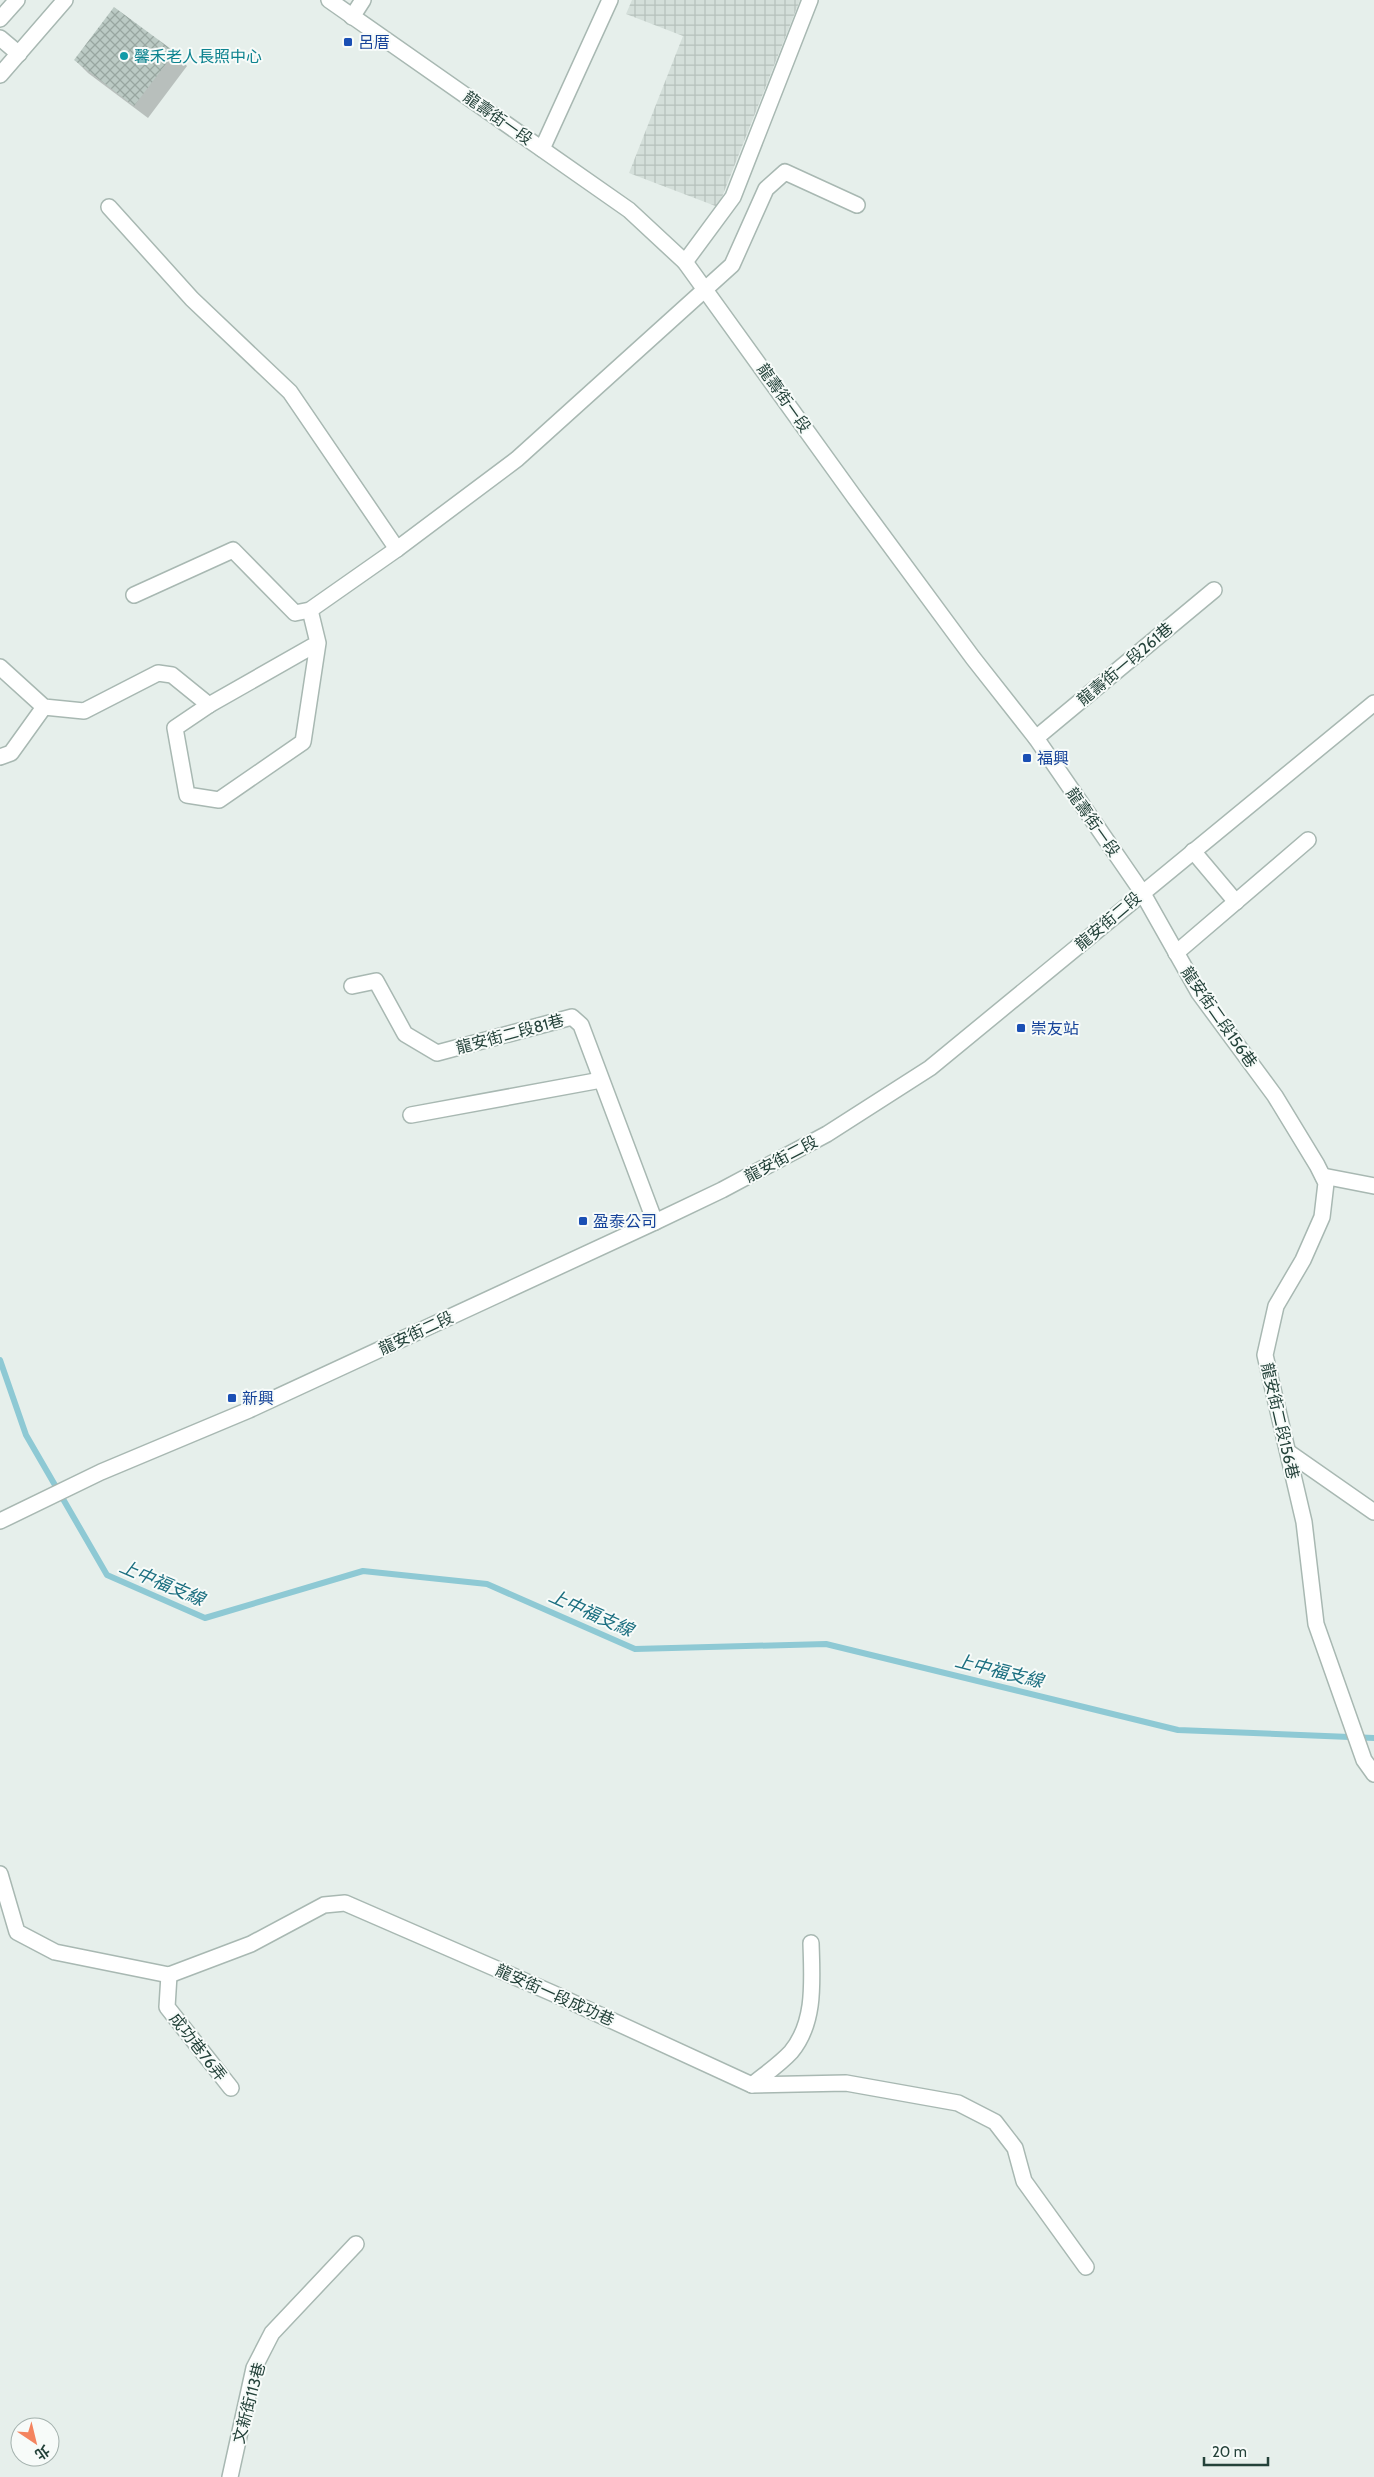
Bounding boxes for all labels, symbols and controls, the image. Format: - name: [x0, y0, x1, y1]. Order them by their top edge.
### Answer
- place label: 呂厝: [358, 33, 390, 52]
- marker: 呂厝: [342, 36, 354, 48]
- place label: 馨禾老人長照中心: [134, 47, 262, 66]
- marker: 馨禾老人長照中心: [118, 50, 130, 62]
- street label: 龍壽街一段: [460, 87, 536, 149]
- street label: 龍壽街一段: [753, 360, 815, 436]
- street label: 龍壽街一段261巷: [1073, 619, 1177, 709]
- place label: 福興: [1037, 749, 1069, 768]
- marker: 福興: [1021, 752, 1033, 764]
- street label: 龍壽街一段: [1062, 784, 1124, 860]
- street label: 龍安街二段: [1071, 888, 1145, 954]
- street label: 龍安街二段156巷: [1177, 963, 1261, 1071]
- street label: 龍安街二段81巷: [454, 1010, 566, 1058]
- place label: 崇友站: [1031, 1019, 1079, 1038]
- marker: 崇友站: [1015, 1022, 1027, 1034]
- street label: 龍安街二段: [741, 1132, 821, 1186]
- place label: 盈泰公司: [593, 1212, 657, 1231]
- marker: 盈泰公司: [577, 1215, 589, 1227]
- street label: 龍安街二段: [376, 1307, 456, 1359]
- street label: 龍安街二段156巷: [1257, 1361, 1303, 1481]
- place label: 新興: [242, 1389, 274, 1408]
- marker: 新興: [226, 1392, 238, 1404]
- water label: 上中福支線: [116, 1555, 210, 1611]
- water label: 上中福支線: [545, 1585, 638, 1642]
- water label: 上中福支線: [953, 1649, 1047, 1693]
- street label: 龍安街一段成功巷: [493, 1960, 617, 2030]
- street label: 成功巷76弄: [166, 2009, 230, 2085]
- street label: 文新街113巷: [229, 2360, 269, 2446]
- north arrow: [10, 2417, 60, 2467]
- scale bar: [1204, 2434, 1268, 2466]
- text: 北: [32, 2441, 53, 2464]
- text: 20 m: [1212, 2443, 1247, 2461]

